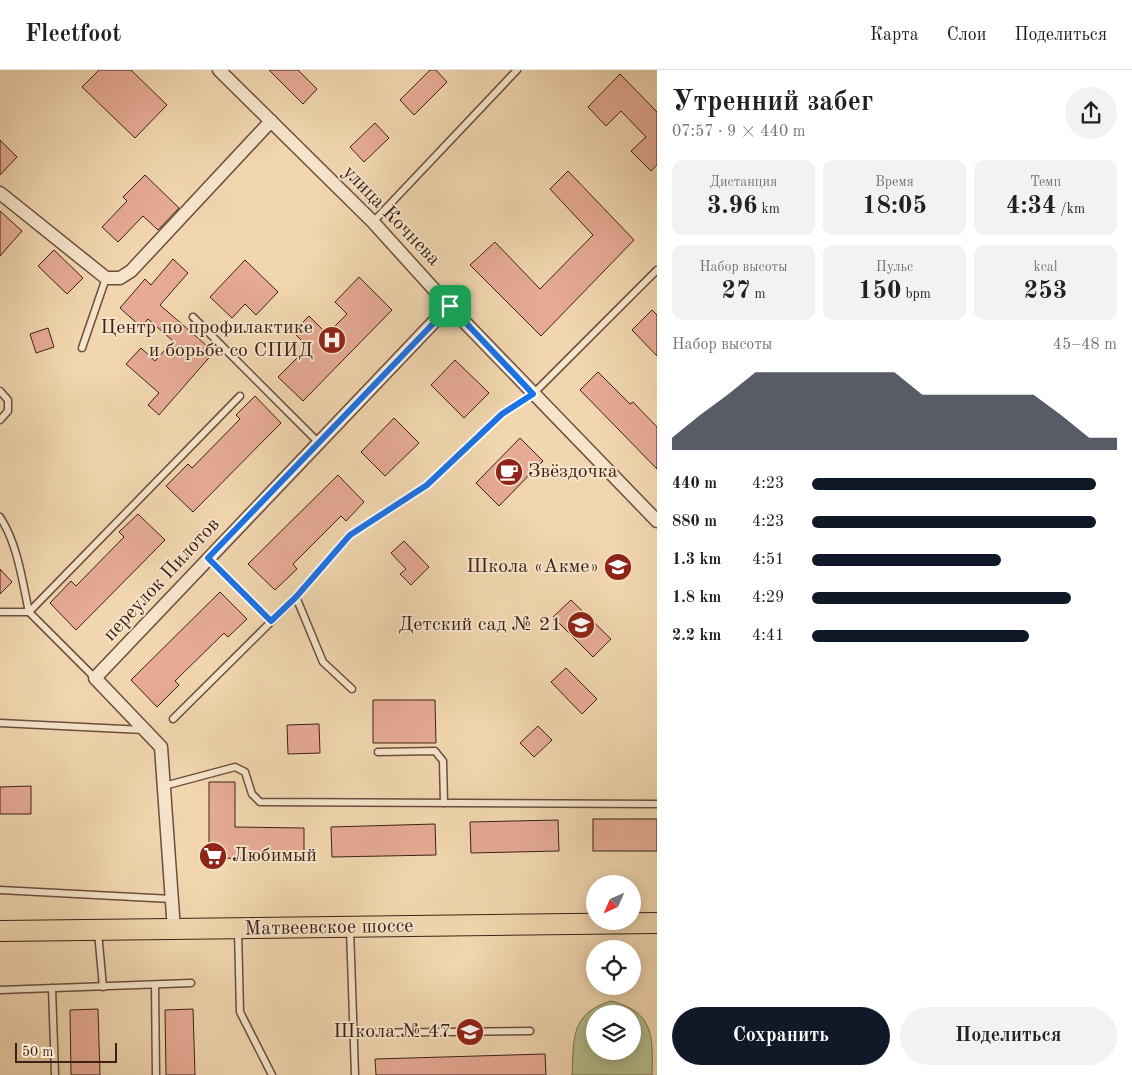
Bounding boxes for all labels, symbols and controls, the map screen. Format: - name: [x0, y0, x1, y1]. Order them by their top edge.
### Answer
- text: Fleetfoot: [25, 23, 121, 47]
- text: Карта: [870, 26, 919, 44]
- text: Слои: [947, 26, 986, 44]
- text: Поделиться: [1014, 26, 1107, 44]
- button: share: [1065, 87, 1117, 139]
- text: Утренний забег: [672, 89, 873, 117]
- text: 07:57 · 9 × 440 m: [672, 124, 805, 140]
- street label: улица Кочнева: [338, 162, 444, 270]
- text: Дистанция: [710, 175, 777, 189]
- text: Время: [875, 175, 914, 189]
- text: Темп: [1030, 175, 1061, 189]
- text: 3.96: [707, 194, 758, 219]
- text: 18:05: [862, 194, 927, 219]
- text: 4:34: [1006, 194, 1056, 219]
- text: km: [758, 202, 780, 216]
- text: /km: [1056, 202, 1085, 216]
- text: Набор высоты: [700, 260, 787, 274]
- text: Пульс: [876, 260, 913, 274]
- text: kcal: [1033, 260, 1058, 274]
- text: 27: [721, 279, 750, 304]
- text: 150: [858, 279, 902, 304]
- text: 253: [1024, 279, 1067, 304]
- pin: [429, 285, 471, 327]
- text: m: [750, 287, 766, 301]
- text: bpm: [902, 287, 931, 301]
- icon: arrive: [436, 292, 464, 320]
- place label: Центр по профилактике и борьбе со СПИД: [100, 318, 313, 361]
- hospital icon: Центр по профилактике и борьбе со СПИД: [317, 325, 347, 355]
- text: Набор высоты: [672, 337, 772, 353]
- text: 45–48 m: [1053, 337, 1117, 353]
- cafe icon: Звёздочка: [494, 457, 524, 487]
- place label: Звёздочка: [528, 462, 618, 482]
- text: 440 m: [672, 476, 717, 492]
- text: 4:23: [752, 476, 784, 492]
- text: 880 m: [672, 514, 717, 530]
- text: 4:23: [752, 514, 784, 530]
- street label: переулок Пилотов: [100, 515, 224, 645]
- school or university icon: Школа «Акме»: [603, 552, 633, 582]
- text: 1.3 km: [672, 552, 721, 568]
- text: 4:51: [752, 552, 784, 568]
- place label: Школа «Акме»: [466, 557, 599, 577]
- text: 1.8 km: [672, 590, 721, 606]
- text: 4:29: [752, 590, 784, 606]
- school or university icon: Детский сад № 21: [566, 610, 596, 640]
- place label: Детский сад № 21: [399, 615, 562, 635]
- text: 2.2 km: [672, 628, 721, 644]
- text: 4:41: [752, 628, 784, 644]
- supermarket icon: Любимый: [198, 841, 228, 871]
- place label: Любимый: [232, 846, 317, 866]
- north arrow: [586, 875, 641, 930]
- map controls: [586, 875, 641, 1060]
- street label: Матвеевское шоссе: [244, 917, 414, 939]
- button: locate: [586, 940, 641, 995]
- button: layers: [586, 1005, 641, 1060]
- button: Сохранить: [672, 1007, 890, 1065]
- button: Поделиться: [900, 1007, 1117, 1065]
- school or university icon: Школа № 47: [455, 1017, 485, 1047]
- place label: Школа № 47: [333, 1022, 451, 1042]
- scale bar: [15, 1040, 118, 1063]
- text: 50 m: [22, 1045, 53, 1059]

